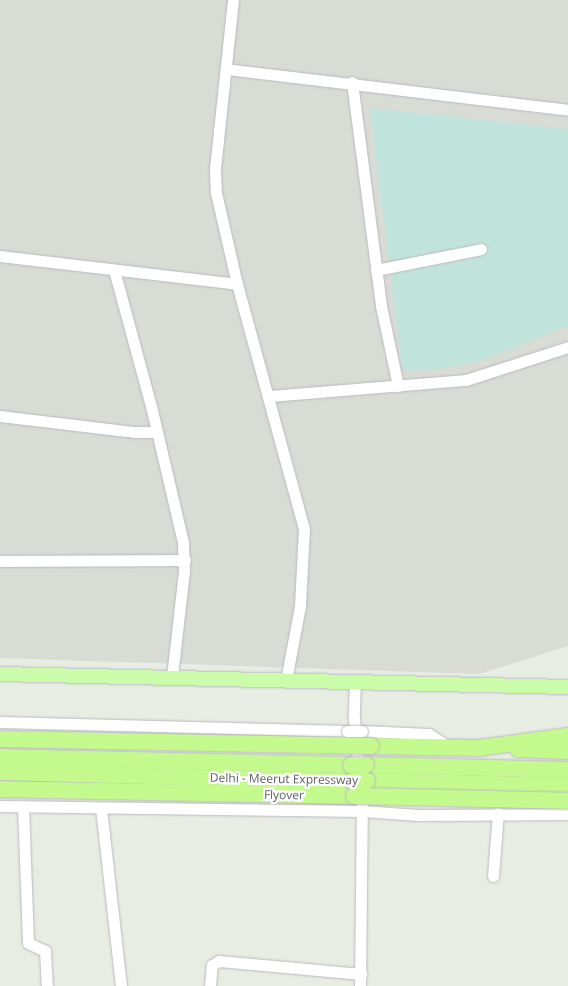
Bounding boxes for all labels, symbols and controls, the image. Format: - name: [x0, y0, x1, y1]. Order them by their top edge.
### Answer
- street label: Delhi - Meerut Expressway: [210, 771, 358, 787]
- street label: Flyover: [264, 787, 304, 803]

